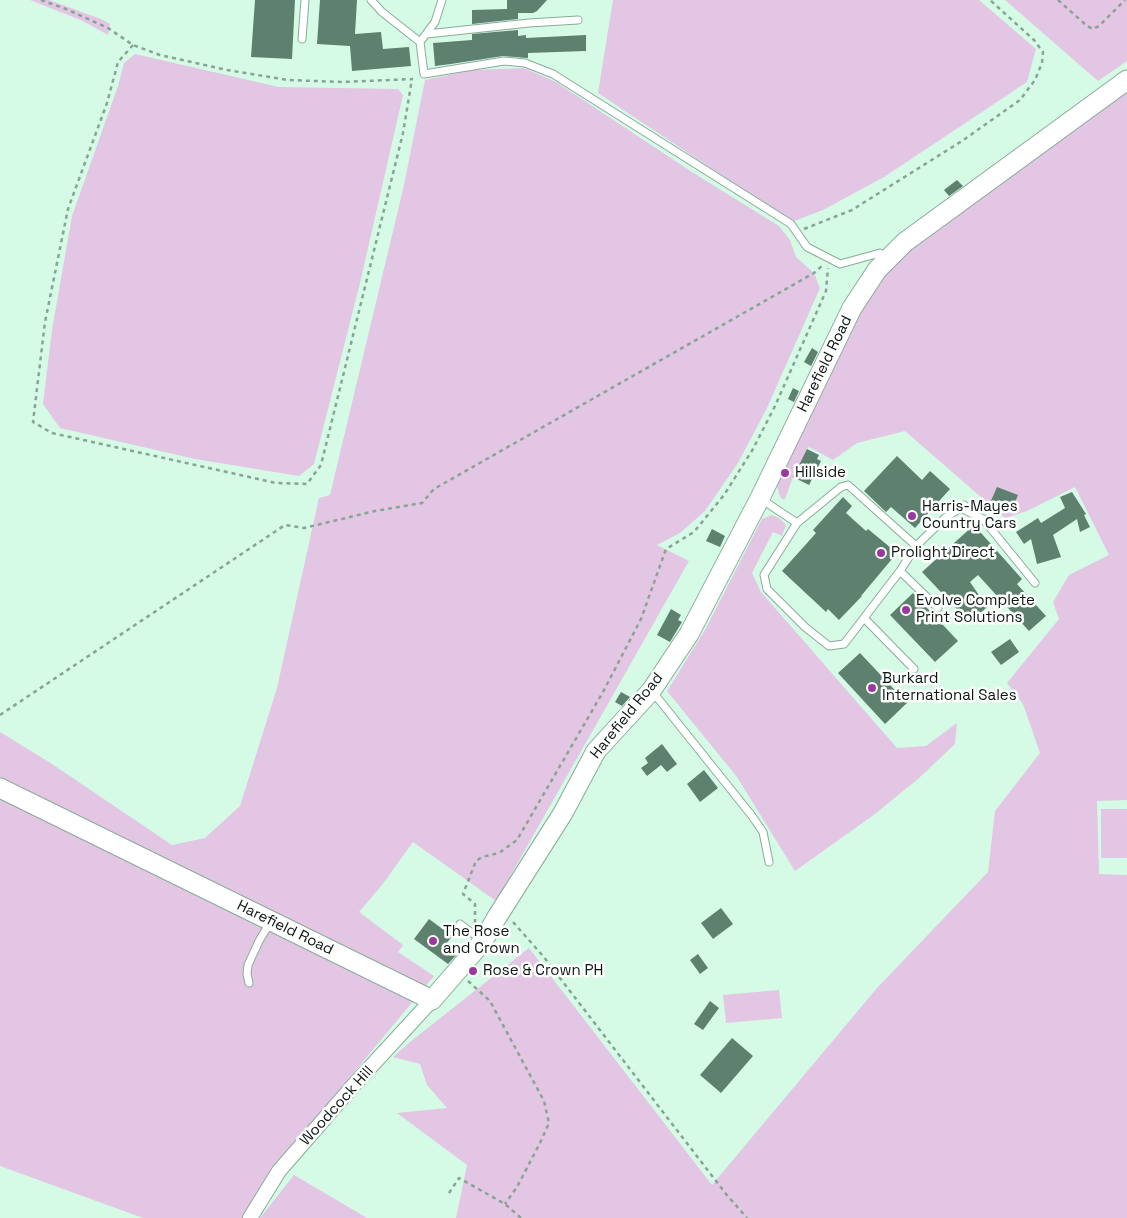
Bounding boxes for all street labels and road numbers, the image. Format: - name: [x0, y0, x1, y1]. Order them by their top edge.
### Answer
- street label: Harefield Road: [794, 313, 856, 415]
- street label: Harefield Road: [587, 669, 667, 763]
- street label: Harefield Road: [234, 897, 336, 959]
- street label: Woodcock Hill: [296, 1062, 378, 1150]

